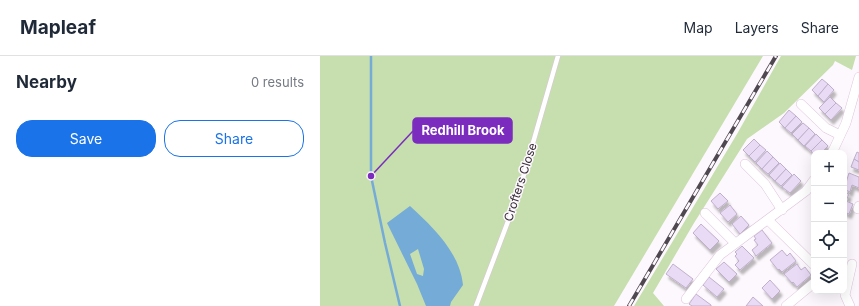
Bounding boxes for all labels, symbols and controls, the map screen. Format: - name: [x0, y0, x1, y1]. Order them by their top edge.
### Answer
- text: Mapleaf: [20, 16, 96, 39]
- text: Map: [684, 19, 713, 36]
- text: Layers: [735, 19, 779, 36]
- text: Share: [801, 19, 839, 36]
- text: Nearby: [16, 72, 77, 92]
- text: 0 results: [251, 74, 304, 90]
- callout: Redhill Brook: [413, 118, 512, 143]
- button: Save: [16, 120, 156, 157]
- button: Share: [164, 120, 304, 157]
- text: Redhill Brook: [421, 122, 505, 138]
- street label: Crofters Close: [500, 141, 540, 223]
- map controls: [811, 150, 847, 294]
- button: +: [811, 150, 847, 186]
- button: −: [811, 186, 847, 222]
- button: locate: [811, 222, 847, 258]
- button: layers: [811, 258, 847, 294]

